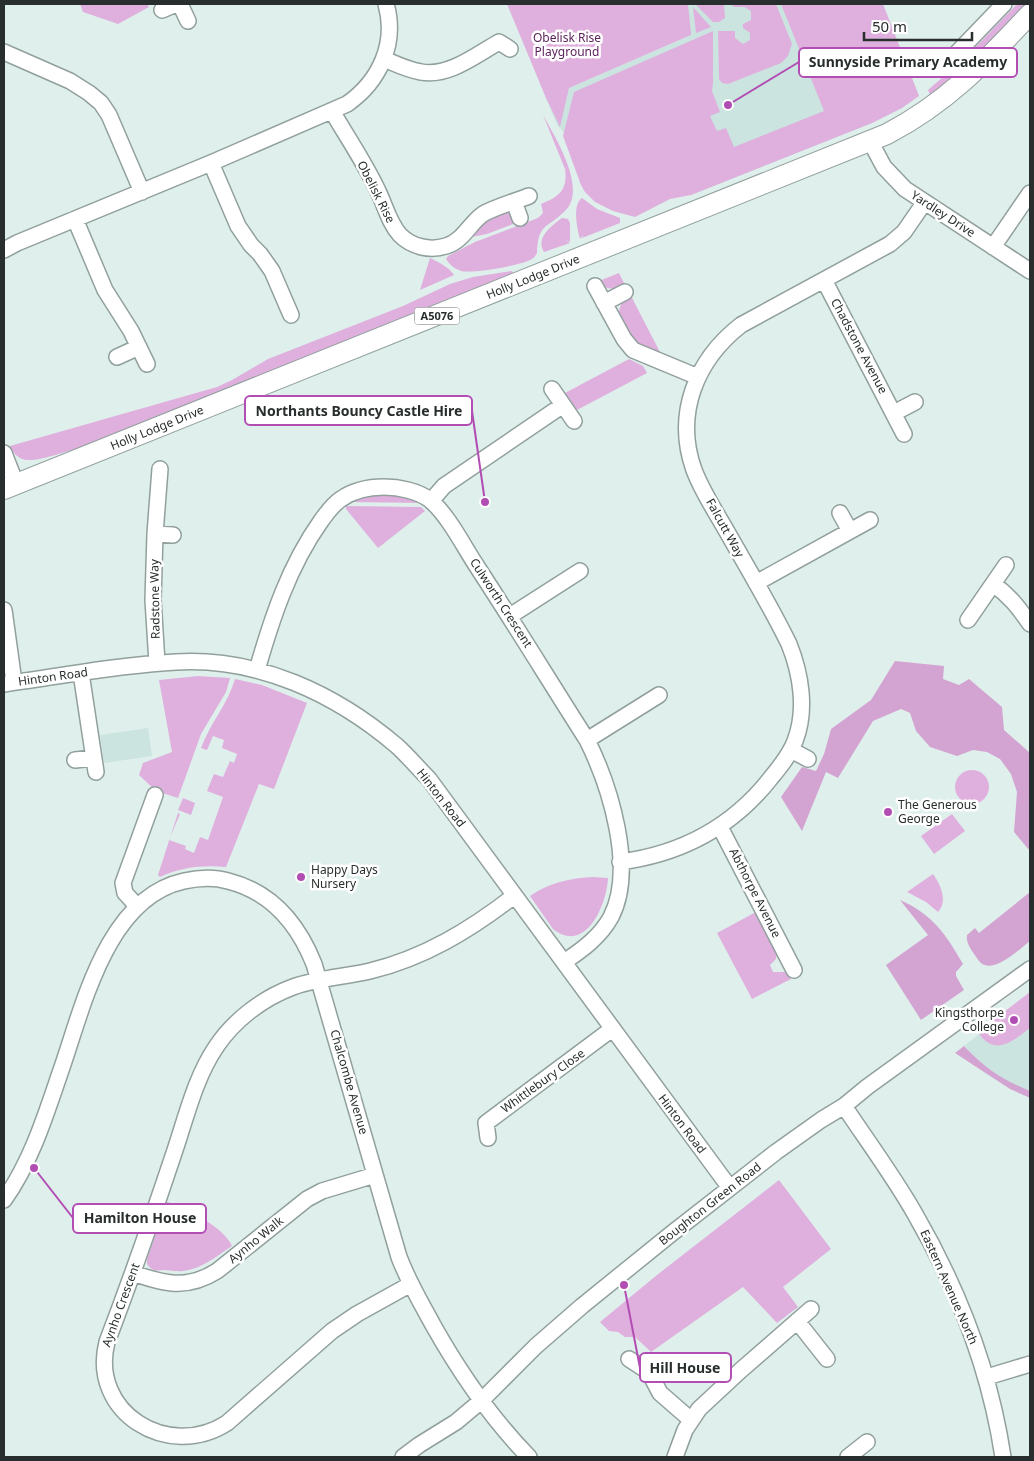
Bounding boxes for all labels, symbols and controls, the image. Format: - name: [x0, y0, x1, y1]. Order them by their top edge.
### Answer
- scale bar: [864, 10, 972, 42]
- text: 50 m: [872, 16, 907, 36]
- park label: Obelisk Rise Playground: [533, 29, 601, 60]
- callout: Sunnyside Primary Academy: [799, 48, 1017, 77]
- text: Sunnyside Primary Academy: [809, 52, 1007, 71]
- street label: Obelisk Rise: [353, 158, 400, 226]
- street label: Yardley Drive: [908, 186, 979, 241]
- street label: Holly Lodge Drive: [484, 250, 582, 303]
- street label: Chadstone Avenue: [827, 295, 892, 397]
- road number: A5076: [414, 308, 460, 324]
- callout: Northants Bouncy Castle Hire: [245, 396, 472, 425]
- street label: Holly Lodge Drive: [108, 401, 206, 454]
- text: Northants Bouncy Castle Hire: [256, 401, 462, 420]
- street label: Falcutt Way: [702, 495, 749, 561]
- street label: Culworth Crescent: [466, 555, 537, 651]
- street label: Radstone Way: [145, 558, 164, 639]
- street label: Hinton Road: [17, 663, 89, 690]
- street label: Hinton Road: [413, 765, 470, 831]
- place label: The Generous George: [898, 796, 977, 827]
- marker: The Generous George: [882, 806, 894, 818]
- street label: Abthorpe Avenue: [726, 845, 785, 941]
- place label: Happy Days Nursery: [311, 861, 378, 892]
- marker: Happy Days Nursery: [295, 871, 307, 883]
- place label: Kingsthorpe College: [935, 1004, 1004, 1035]
- marker: Kingsthorpe College: [1008, 1014, 1020, 1026]
- street label: Chalcombe Avenue: [326, 1027, 373, 1137]
- street label: Whittlebury Close: [497, 1044, 588, 1117]
- street label: Hinton Road: [654, 1090, 710, 1157]
- street label: Boughton Green Road: [655, 1158, 764, 1249]
- callout: Hamilton House: [73, 1204, 206, 1233]
- text: Hamilton House: [84, 1208, 196, 1227]
- street label: Aynho Walk: [225, 1212, 287, 1267]
- street label: Eastern Avenue North: [916, 1227, 982, 1347]
- street label: Aynho Crescent: [97, 1260, 144, 1349]
- callout: Hill House: [640, 1353, 731, 1382]
- text: Hill House: [650, 1358, 720, 1377]

